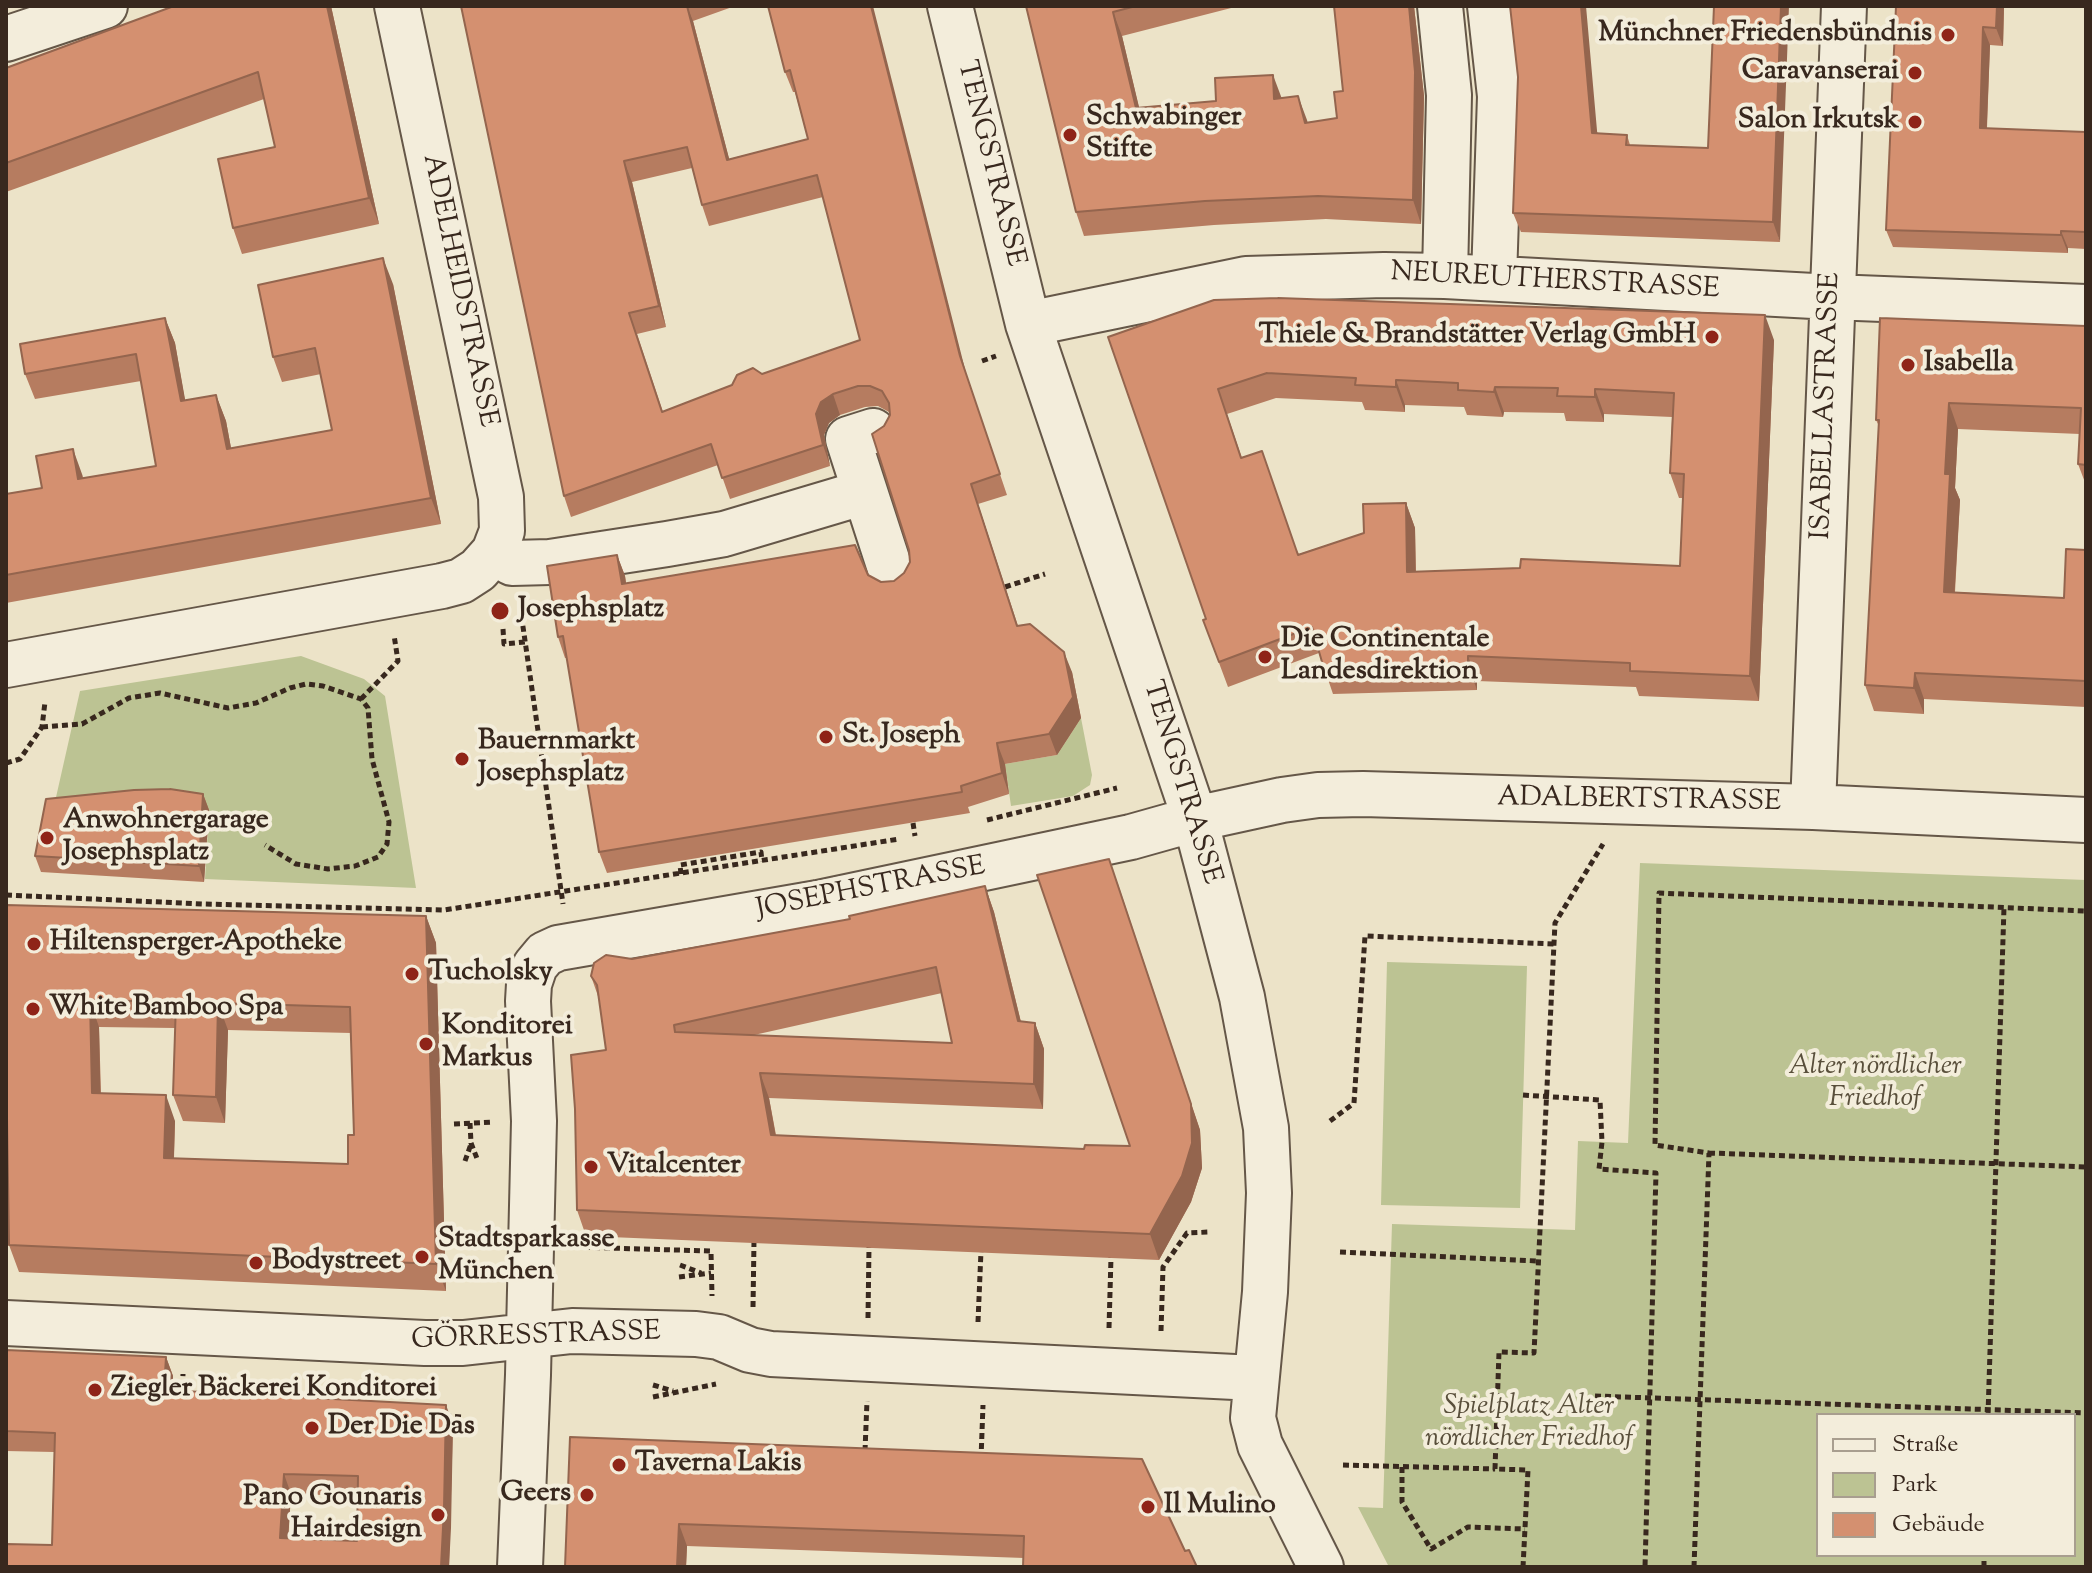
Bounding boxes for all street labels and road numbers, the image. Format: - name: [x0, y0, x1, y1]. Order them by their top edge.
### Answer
- street label: TENGSTRASSE: [947, 58, 1031, 270]
- street label: ADELHEIDSTRASSE: [413, 151, 503, 431]
- street label: NEUREUTHERSTRASSE: [1390, 258, 1720, 308]
- street label: ISABELLASTRASSE: [1807, 272, 1849, 540]
- street label: TENGSTRASSE: [1133, 677, 1227, 889]
- street label: ADALBERTSTRASSE: [1497, 783, 1781, 821]
- street label: JOSEPHSTRASSE: [754, 851, 988, 929]
- street label: GÖRRESSTRASSE: [411, 1317, 661, 1359]

